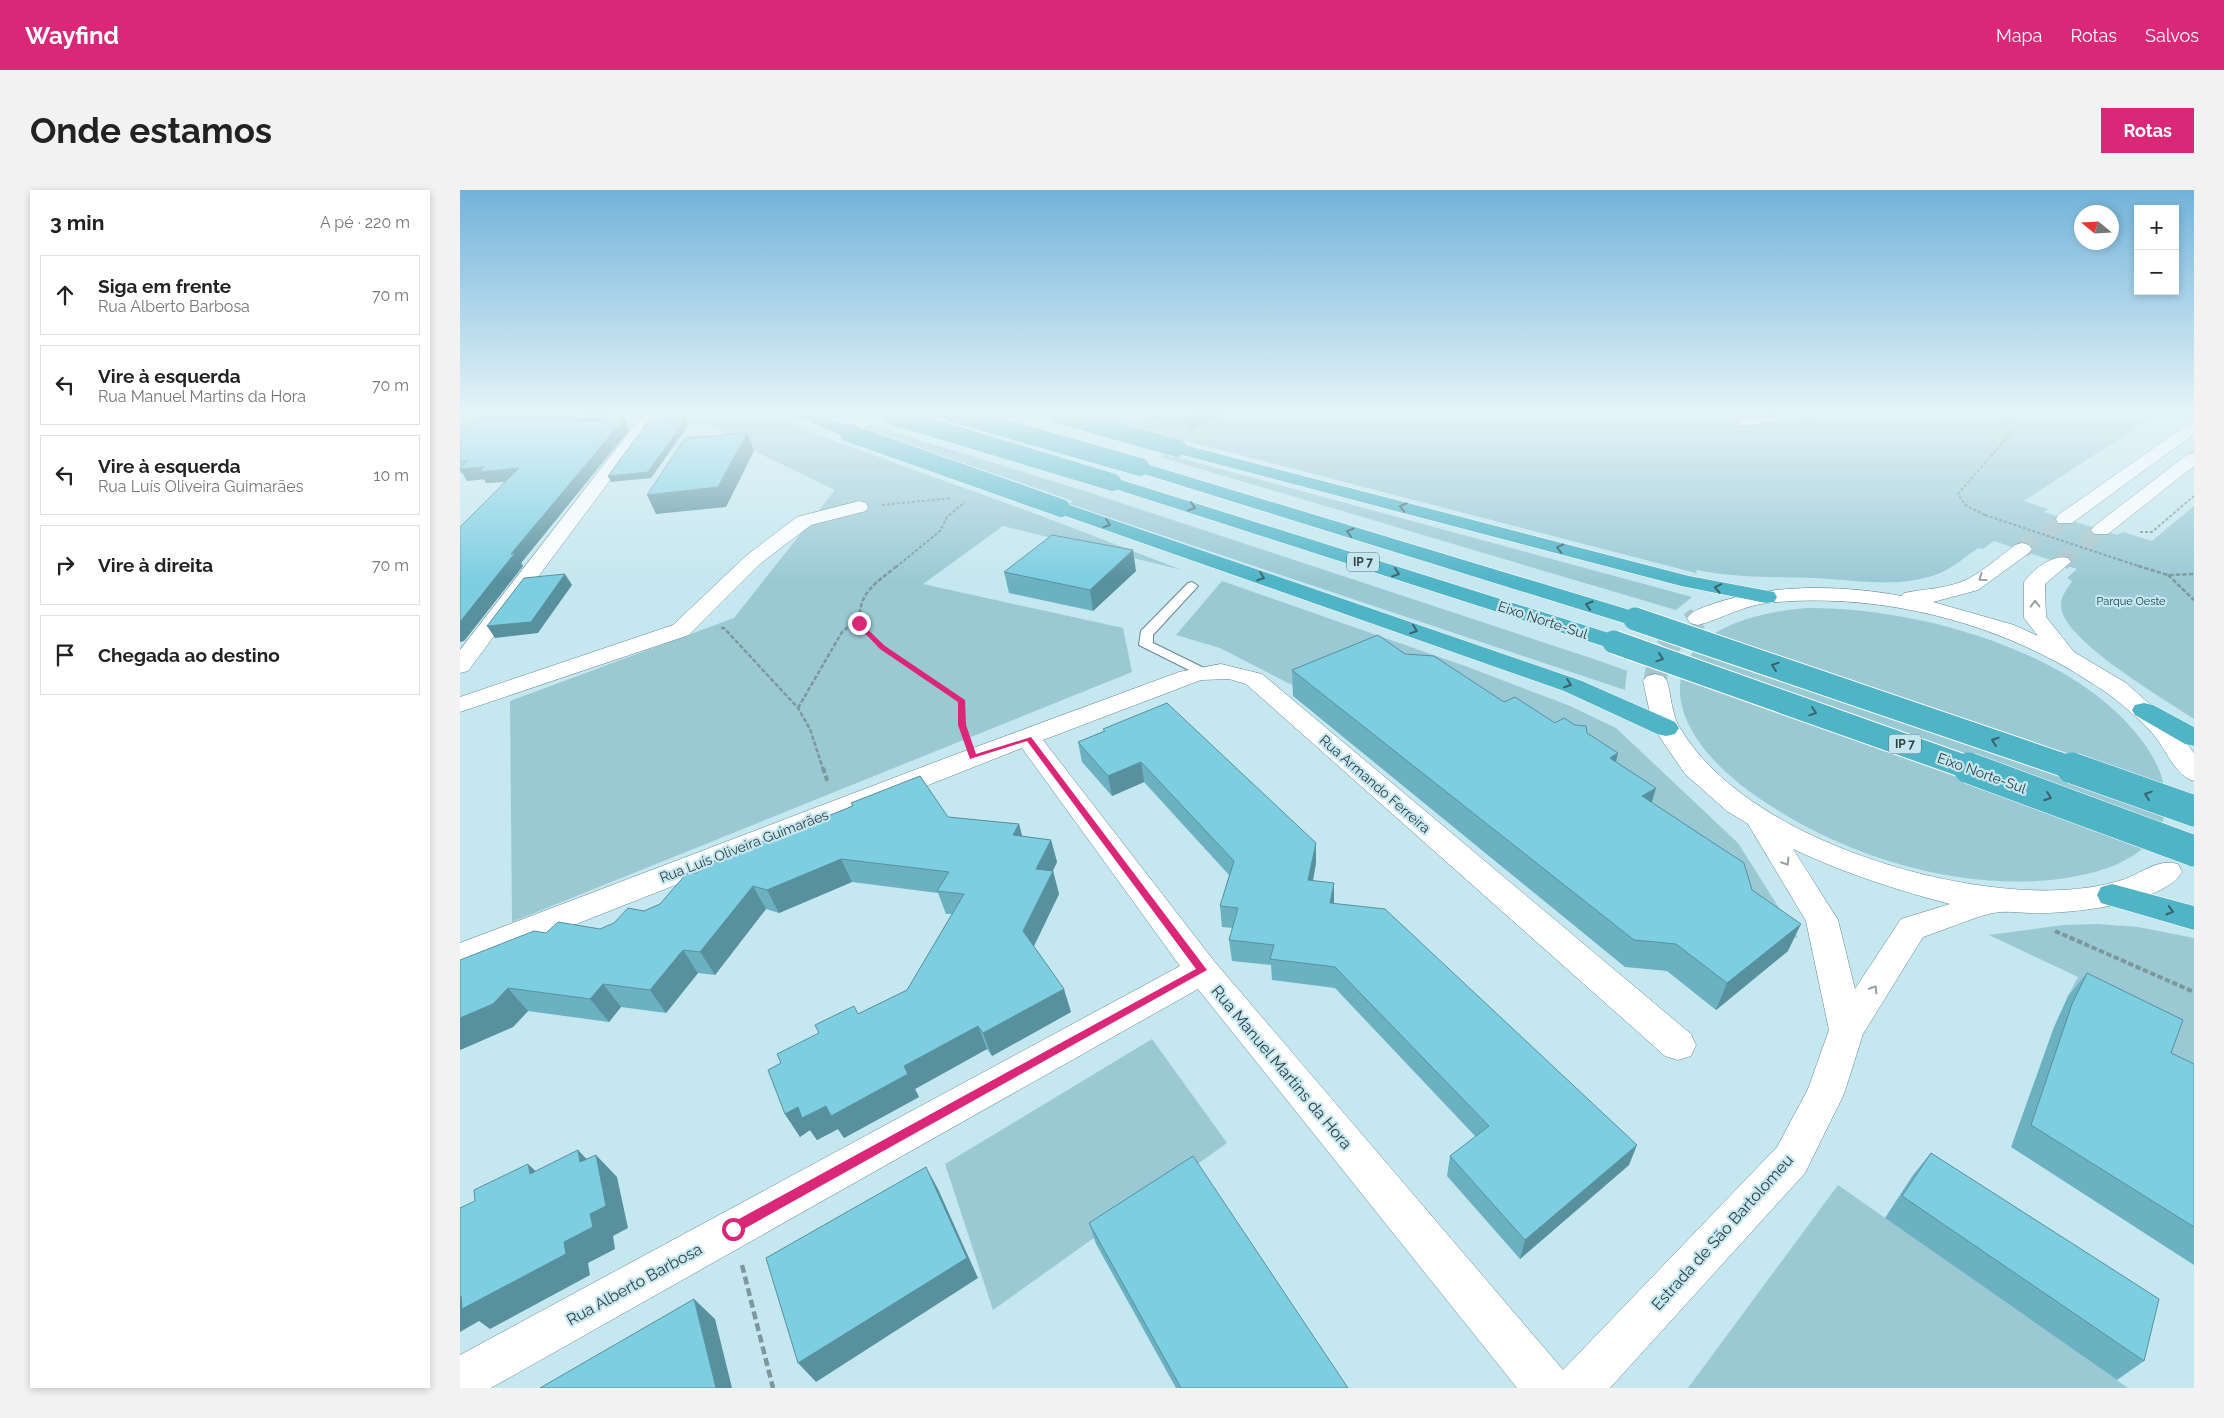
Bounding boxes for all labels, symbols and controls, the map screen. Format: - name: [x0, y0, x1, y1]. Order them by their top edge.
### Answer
- text: Wayfind: [25, 21, 119, 50]
- text: Mapa: [1996, 25, 2042, 46]
- text: Rotas: [2070, 25, 2117, 46]
- text: Salvos: [2145, 25, 2199, 46]
- button: Rotas: [2101, 108, 2194, 153]
- text: Onde estamos: [30, 110, 272, 151]
- north arrow: [2074, 205, 2119, 250]
- map controls: [2134, 205, 2179, 295]
- button: +: [2134, 205, 2179, 250]
- text: 3 min: [50, 210, 104, 235]
- text: A pé · 220 m: [320, 213, 410, 232]
- button: −: [2134, 250, 2179, 295]
- text: Siga em frente: [98, 275, 231, 297]
- icon: ahead: [51, 281, 79, 309]
- text: 70 m: [372, 286, 409, 305]
- text: Rua Alberto Barbosa: [98, 297, 250, 316]
- text: Vire à esquerda: [98, 365, 241, 387]
- icon: left: [51, 371, 79, 399]
- text: 70 m: [372, 376, 409, 395]
- text: Rua Manuel Martins da Hora: [98, 387, 306, 406]
- text: Vire à esquerda: [98, 455, 241, 477]
- icon: left: [51, 461, 79, 489]
- text: 10 m: [374, 466, 409, 485]
- text: Rua Luís Oliveira Guimarães: [98, 477, 303, 496]
- one-way arrow: [1187, 502, 1195, 512]
- one-way arrow: [1400, 503, 1408, 513]
- one-way arrow: [1102, 518, 1111, 528]
- one-way arrow: [1346, 527, 1354, 537]
- one-way arrow: [1557, 544, 1565, 554]
- icon: right: [51, 551, 79, 579]
- road number: IP 7: [1347, 552, 1379, 572]
- text: Vire à direita: [98, 554, 213, 576]
- text: 70 m: [372, 556, 409, 575]
- one-way arrow: [1392, 567, 1400, 577]
- one-way arrow: [1256, 571, 1265, 581]
- one-way arrow: [1979, 571, 1988, 581]
- one-way arrow: [1714, 583, 1723, 593]
- park label: Parque Oeste: [2096, 595, 2166, 608]
- street label: Eixo Norte-Sul: [1496, 598, 1590, 642]
- one-way arrow: [1585, 600, 1593, 610]
- one-way arrow: [2030, 600, 2040, 608]
- route end: [848, 612, 871, 635]
- one-way arrow: [1409, 624, 1418, 634]
- icon: arrive: [51, 641, 79, 669]
- text: Chegada ao destino: [98, 644, 280, 666]
- one-way arrow: [1655, 653, 1663, 663]
- one-way arrow: [1771, 662, 1779, 672]
- one-way arrow: [1563, 678, 1571, 688]
- one-way arrow: [1808, 706, 1817, 716]
- street label: Rua Armando Ferreira: [1316, 732, 1434, 836]
- road number: IP 7: [1889, 734, 1921, 754]
- one-way arrow: [1991, 737, 2000, 747]
- street label: Eixo Norte-Sul: [1935, 749, 2029, 797]
- one-way arrow: [2043, 791, 2052, 801]
- one-way arrow: [2144, 791, 2153, 801]
- street label: Rua Luís Oliveira Guimarães: [657, 806, 831, 886]
- one-way arrow: [1780, 856, 1789, 865]
- one-way arrow: [2165, 905, 2174, 916]
- street label: Rua Manuel Martins da Hora: [1207, 982, 1356, 1153]
- one-way arrow: [1867, 985, 1877, 994]
- street label: Estrada de São Bartolomeu: [1648, 1151, 1797, 1314]
- route start: [722, 1218, 745, 1241]
- street label: Rua Alberto Barbosa: [563, 1239, 705, 1330]

